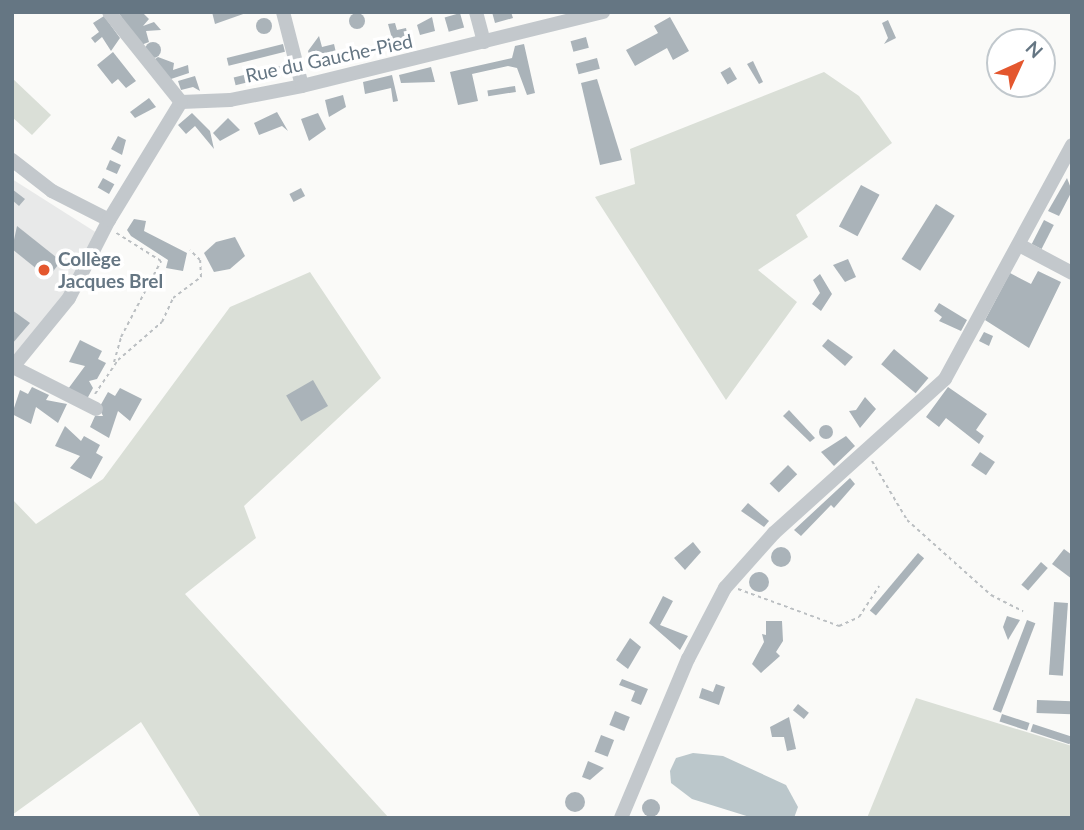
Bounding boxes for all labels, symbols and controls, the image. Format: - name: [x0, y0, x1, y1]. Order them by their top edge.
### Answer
- north arrow: [986, 28, 1056, 98]
- street label: Rue du Gauche-Pied: [243, 29, 415, 87]
- text: N: [1021, 36, 1048, 63]
- place label: Collège Jacques Brel: [58, 248, 163, 292]
- marker: Collège Jacques Brel: [36, 262, 52, 278]

